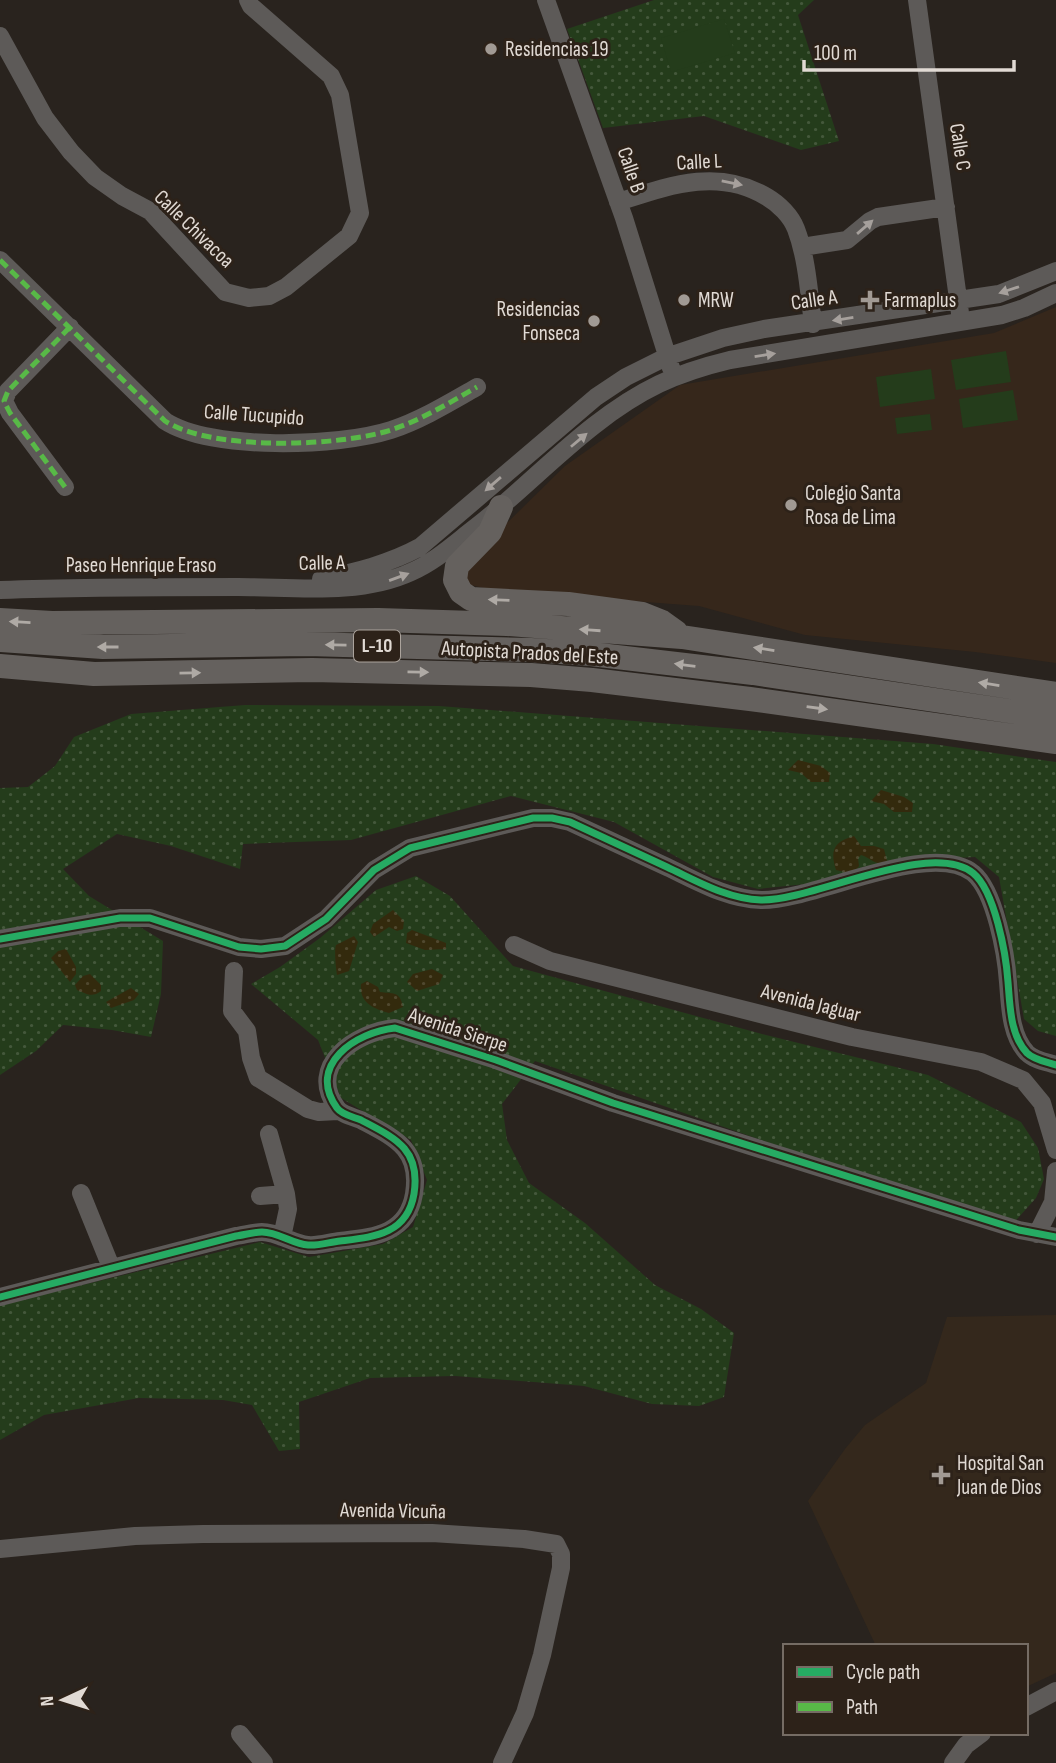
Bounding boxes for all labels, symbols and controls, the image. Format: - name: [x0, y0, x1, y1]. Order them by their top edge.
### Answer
- scale bar: [804, 28, 1014, 72]
- place label: Residencias 19: [505, 37, 608, 62]
- marker: Residencias 19: [483, 41, 499, 57]
- text: 100 m: [814, 41, 857, 66]
- street label: Calle C: [944, 121, 976, 173]
- street label: Calle B: [612, 144, 650, 196]
- street label: Calle L: [676, 148, 722, 176]
- one-way arrow: [721, 178, 743, 189]
- street label: Calle Chivacoa: [149, 185, 239, 273]
- one-way arrow: [856, 219, 874, 235]
- street label: Calle A: [789, 284, 840, 316]
- one-way arrow: [998, 285, 1019, 296]
- place label: MRW: [698, 288, 734, 313]
- place label: Farmaplus: [884, 288, 956, 313]
- marker: MRW: [676, 292, 692, 308]
- marker: Farmaplus: [862, 292, 878, 308]
- place label: Residencias Fonseca: [497, 297, 580, 346]
- marker: Residencias Fonseca: [586, 313, 602, 329]
- one-way arrow: [832, 314, 854, 325]
- one-way arrow: [754, 349, 776, 360]
- street label: Calle Tucupido: [203, 399, 305, 431]
- one-way arrow: [569, 432, 587, 447]
- one-way arrow: [485, 475, 502, 491]
- place label: Colegio Santa Rosa de Lima: [805, 481, 901, 530]
- marker: Colegio Santa Rosa de Lima: [783, 497, 799, 513]
- street label: Calle A: [299, 550, 346, 576]
- street label: Paseo Henrique Eraso: [66, 553, 216, 578]
- one-way arrow: [388, 571, 409, 582]
- one-way arrow: [487, 595, 509, 606]
- one-way arrow: [8, 616, 30, 627]
- one-way arrow: [579, 625, 601, 636]
- road number: L-10: [354, 631, 400, 662]
- street label: Autopista Prados del Este: [440, 636, 619, 670]
- one-way arrow: [324, 639, 346, 650]
- one-way arrow: [97, 641, 119, 653]
- one-way arrow: [753, 644, 775, 655]
- one-way arrow: [674, 659, 696, 670]
- one-way arrow: [407, 666, 429, 677]
- one-way arrow: [180, 667, 202, 679]
- one-way arrow: [977, 678, 999, 689]
- one-way arrow: [807, 703, 829, 714]
- street label: Avenida Jaguar: [758, 978, 863, 1027]
- street label: Avenida Sierpe: [404, 1002, 511, 1058]
- place label: Hospital San Juan de Dios: [956, 1451, 1044, 1500]
- marker: Hospital San Juan de Dios: [931, 1465, 951, 1485]
- street label: Avenida Vicuña: [339, 1498, 446, 1524]
- legend: [783, 1644, 1028, 1735]
- text: Cycle path: [846, 1660, 920, 1685]
- north arrow: [28, 1665, 98, 1735]
- text: N: [36, 1695, 59, 1707]
- text: Path: [846, 1695, 878, 1720]

